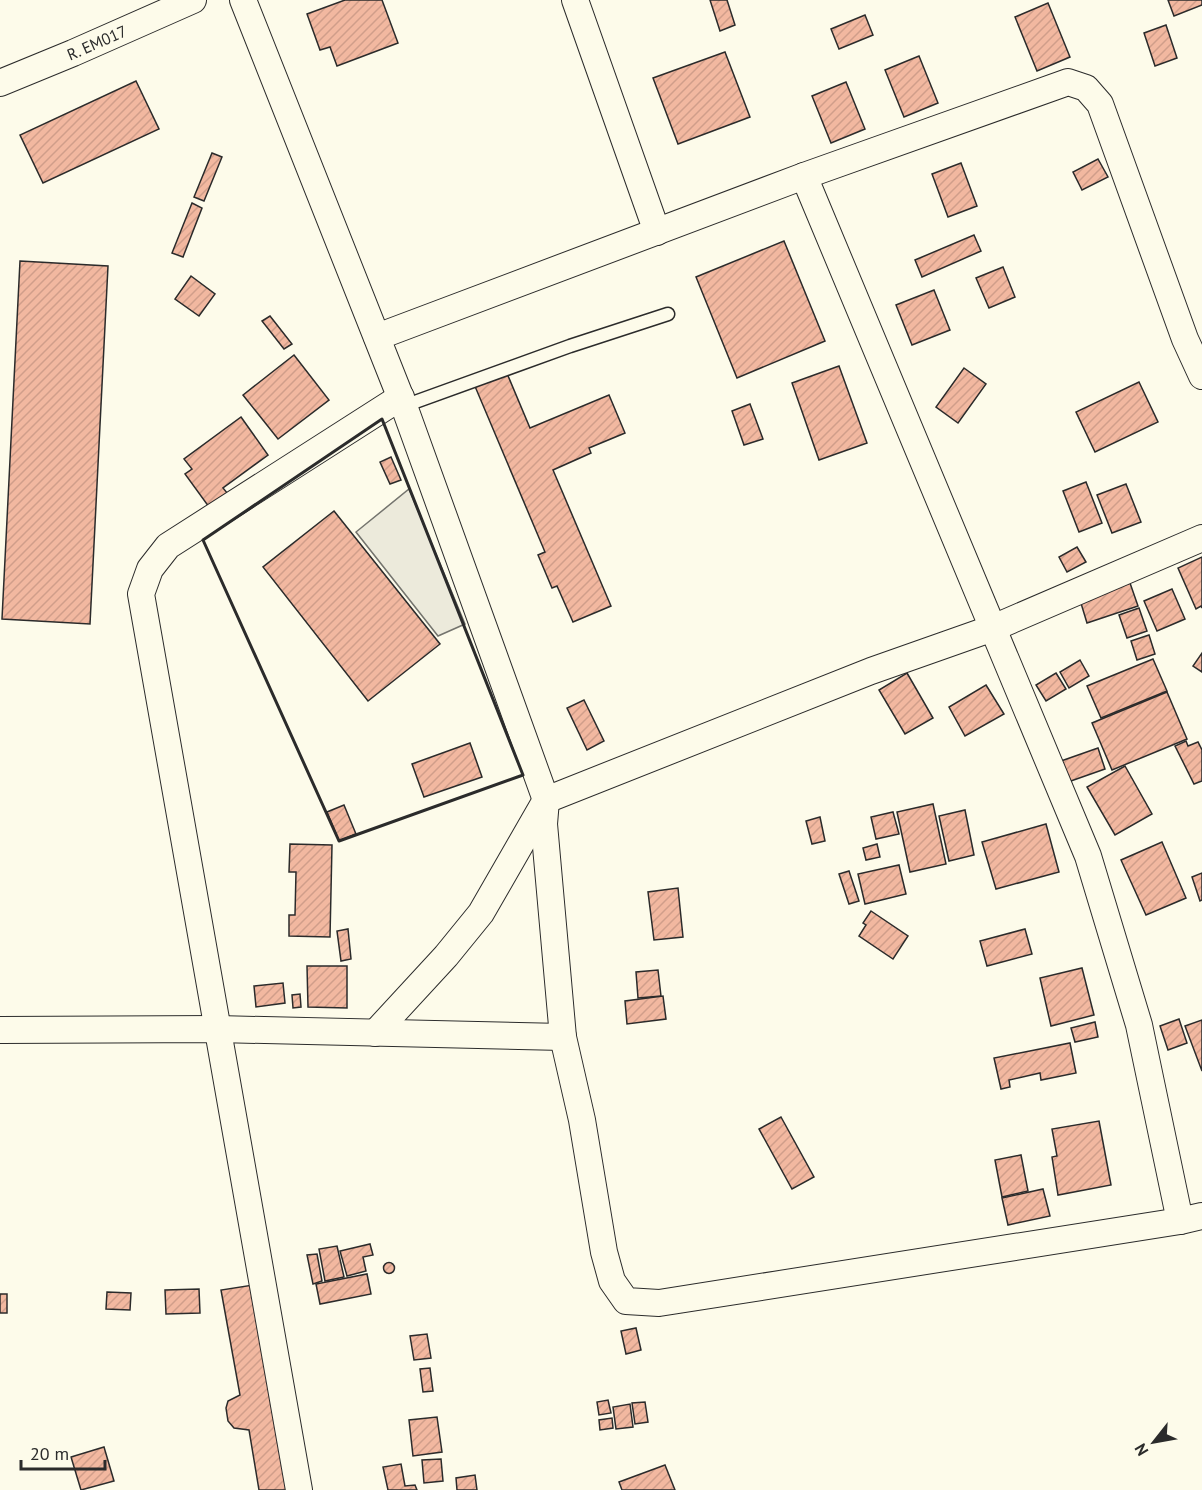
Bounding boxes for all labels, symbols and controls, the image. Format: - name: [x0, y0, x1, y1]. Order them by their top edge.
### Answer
- street label: R. EM017: [64, 21, 130, 64]
- north arrow: [1124, 1412, 1184, 1472]
- scale bar: [21, 1433, 105, 1471]
- text: N: [1130, 1440, 1152, 1459]
- text: 20 m: [30, 1442, 69, 1465]

